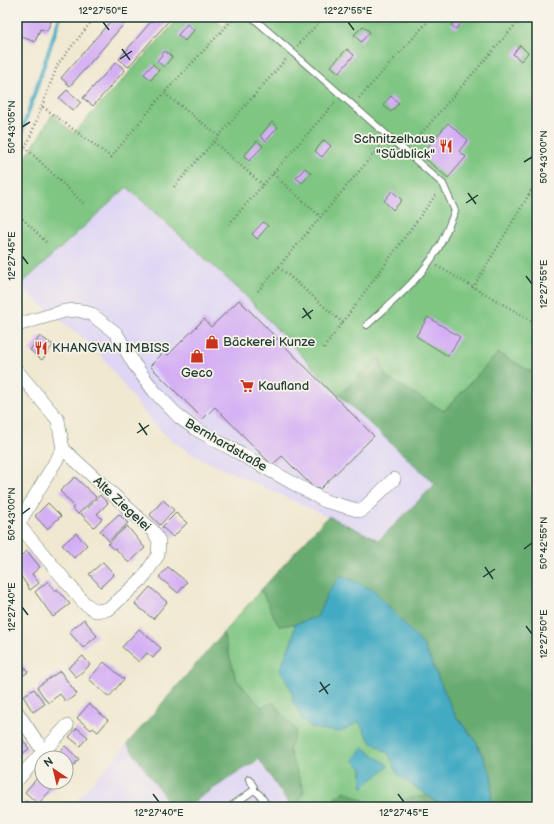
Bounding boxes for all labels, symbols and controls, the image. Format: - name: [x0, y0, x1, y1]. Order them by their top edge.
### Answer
- text: 12°27'50"E: [78, 5, 128, 17]
- text: 12°27'55"E: [324, 5, 373, 17]
- text: 50°43'05"N: [6, 100, 18, 154]
- text: 50°43'00"N: [538, 130, 550, 184]
- place label: Schnitzelhaus "Südblick": [354, 131, 436, 162]
- restaurant icon: Schnitzelhaus "Südblick": [438, 138, 454, 154]
- text: 12°27'45"E: [6, 231, 18, 281]
- text: 12°27'55"E: [538, 259, 550, 308]
- shop icon: Bäckerei Kunze: [204, 334, 220, 350]
- place label: Bäckerei Kunze: [223, 334, 315, 350]
- restaurant icon: KHANGVAN IMBISS: [33, 340, 49, 356]
- place label: KHANGVAN IMBISS: [52, 340, 170, 356]
- shop icon: Geco: [189, 348, 205, 364]
- place label: Geco: [181, 365, 213, 381]
- supermarket icon: Kaufland: [239, 378, 255, 394]
- place label: Kaufland: [258, 378, 309, 394]
- street label: Bernhardstraße: [182, 415, 270, 475]
- street label: Alte Ziegelei: [90, 473, 154, 535]
- text: 50°43'00"N: [6, 487, 18, 541]
- text: 50°42'55"N: [538, 516, 550, 570]
- text: 12°27'40"E: [6, 582, 18, 632]
- text: 12°27'50"E: [538, 609, 550, 659]
- north arrow: [34, 750, 74, 790]
- text: N: [41, 755, 56, 770]
- text: 12°27'40"E: [134, 807, 184, 819]
- text: 12°27'45"E: [379, 807, 429, 819]

